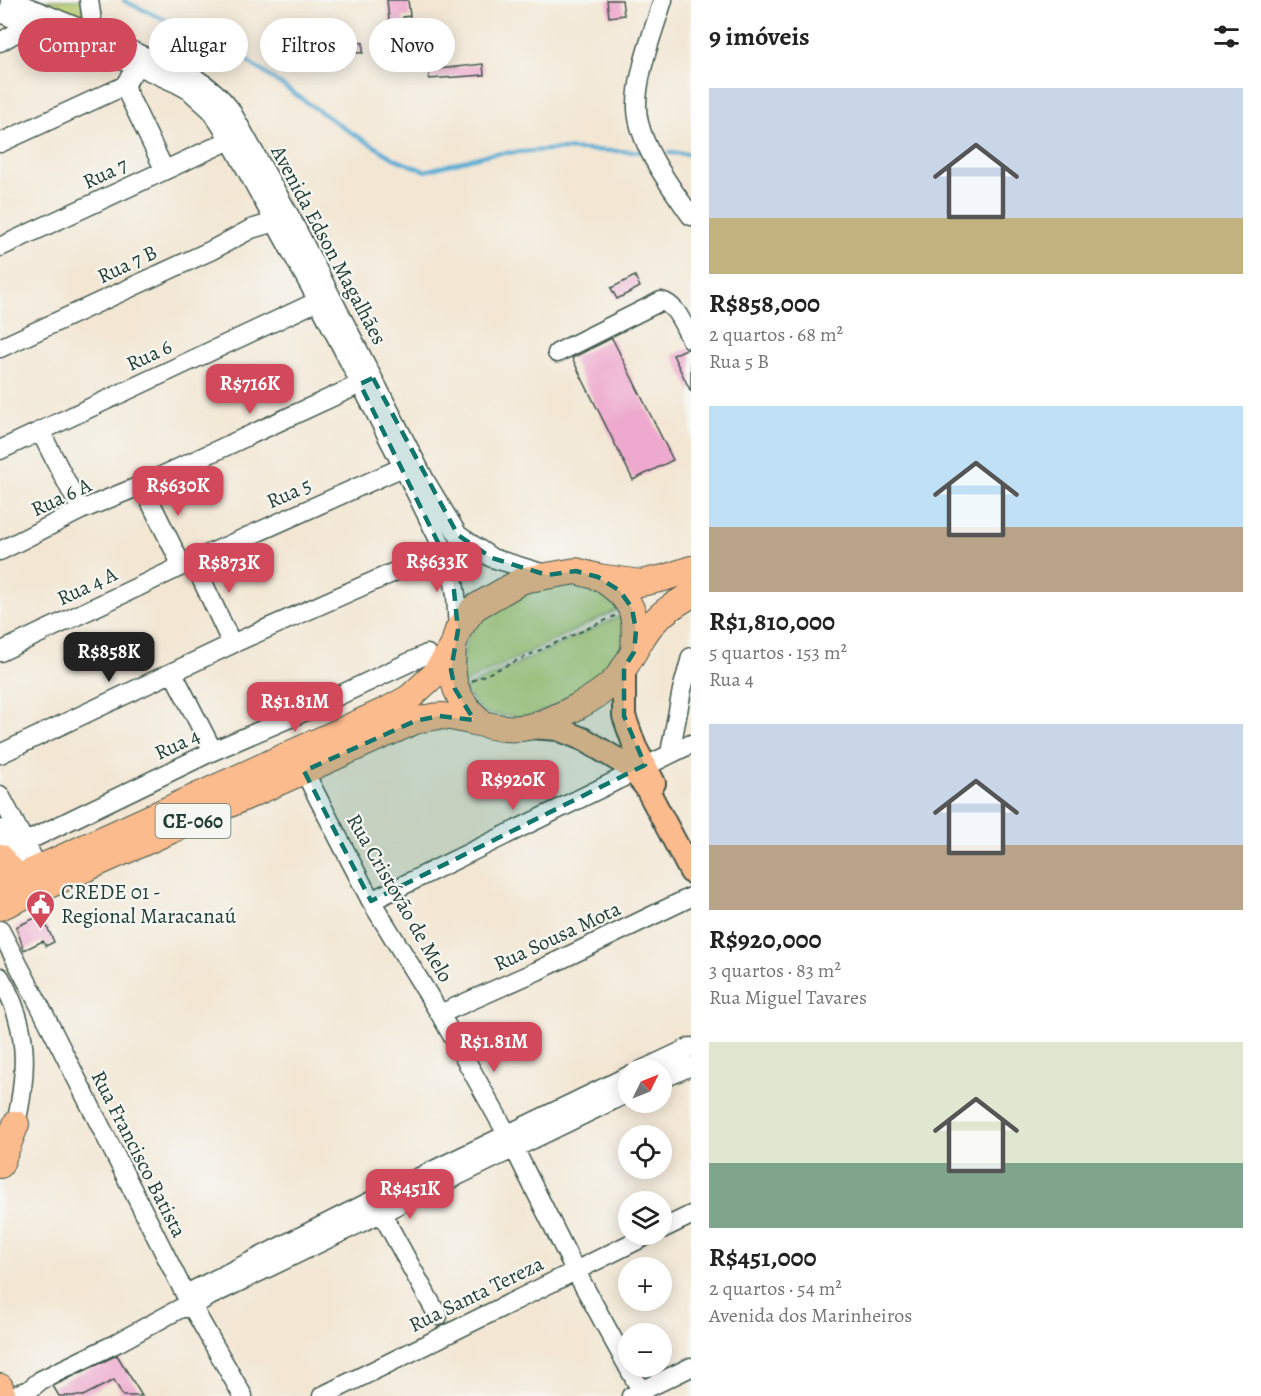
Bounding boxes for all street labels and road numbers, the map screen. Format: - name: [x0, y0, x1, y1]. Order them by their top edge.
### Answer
- street label: Avenida Edson Magalhães: [264, 140, 393, 350]
- street label: Rua 7: [78, 150, 132, 195]
- street label: Rua 7 B: [93, 238, 161, 290]
- street label: Rua 6: [122, 332, 177, 378]
- street label: Rua 6 A: [26, 471, 96, 523]
- street label: Rua 5: [262, 471, 316, 515]
- street label: Rua 4 A: [52, 560, 122, 612]
- street label: Rua 4: [150, 721, 204, 767]
- road number: CE-060: [156, 804, 230, 838]
- street label: Rua Cristóvão de Melo: [340, 809, 460, 987]
- street label: Rua Sousa Mota: [489, 894, 625, 978]
- street label: Rua Francisco Batista: [85, 1066, 193, 1242]
- street label: Rua Santa Tereza: [404, 1249, 548, 1339]

